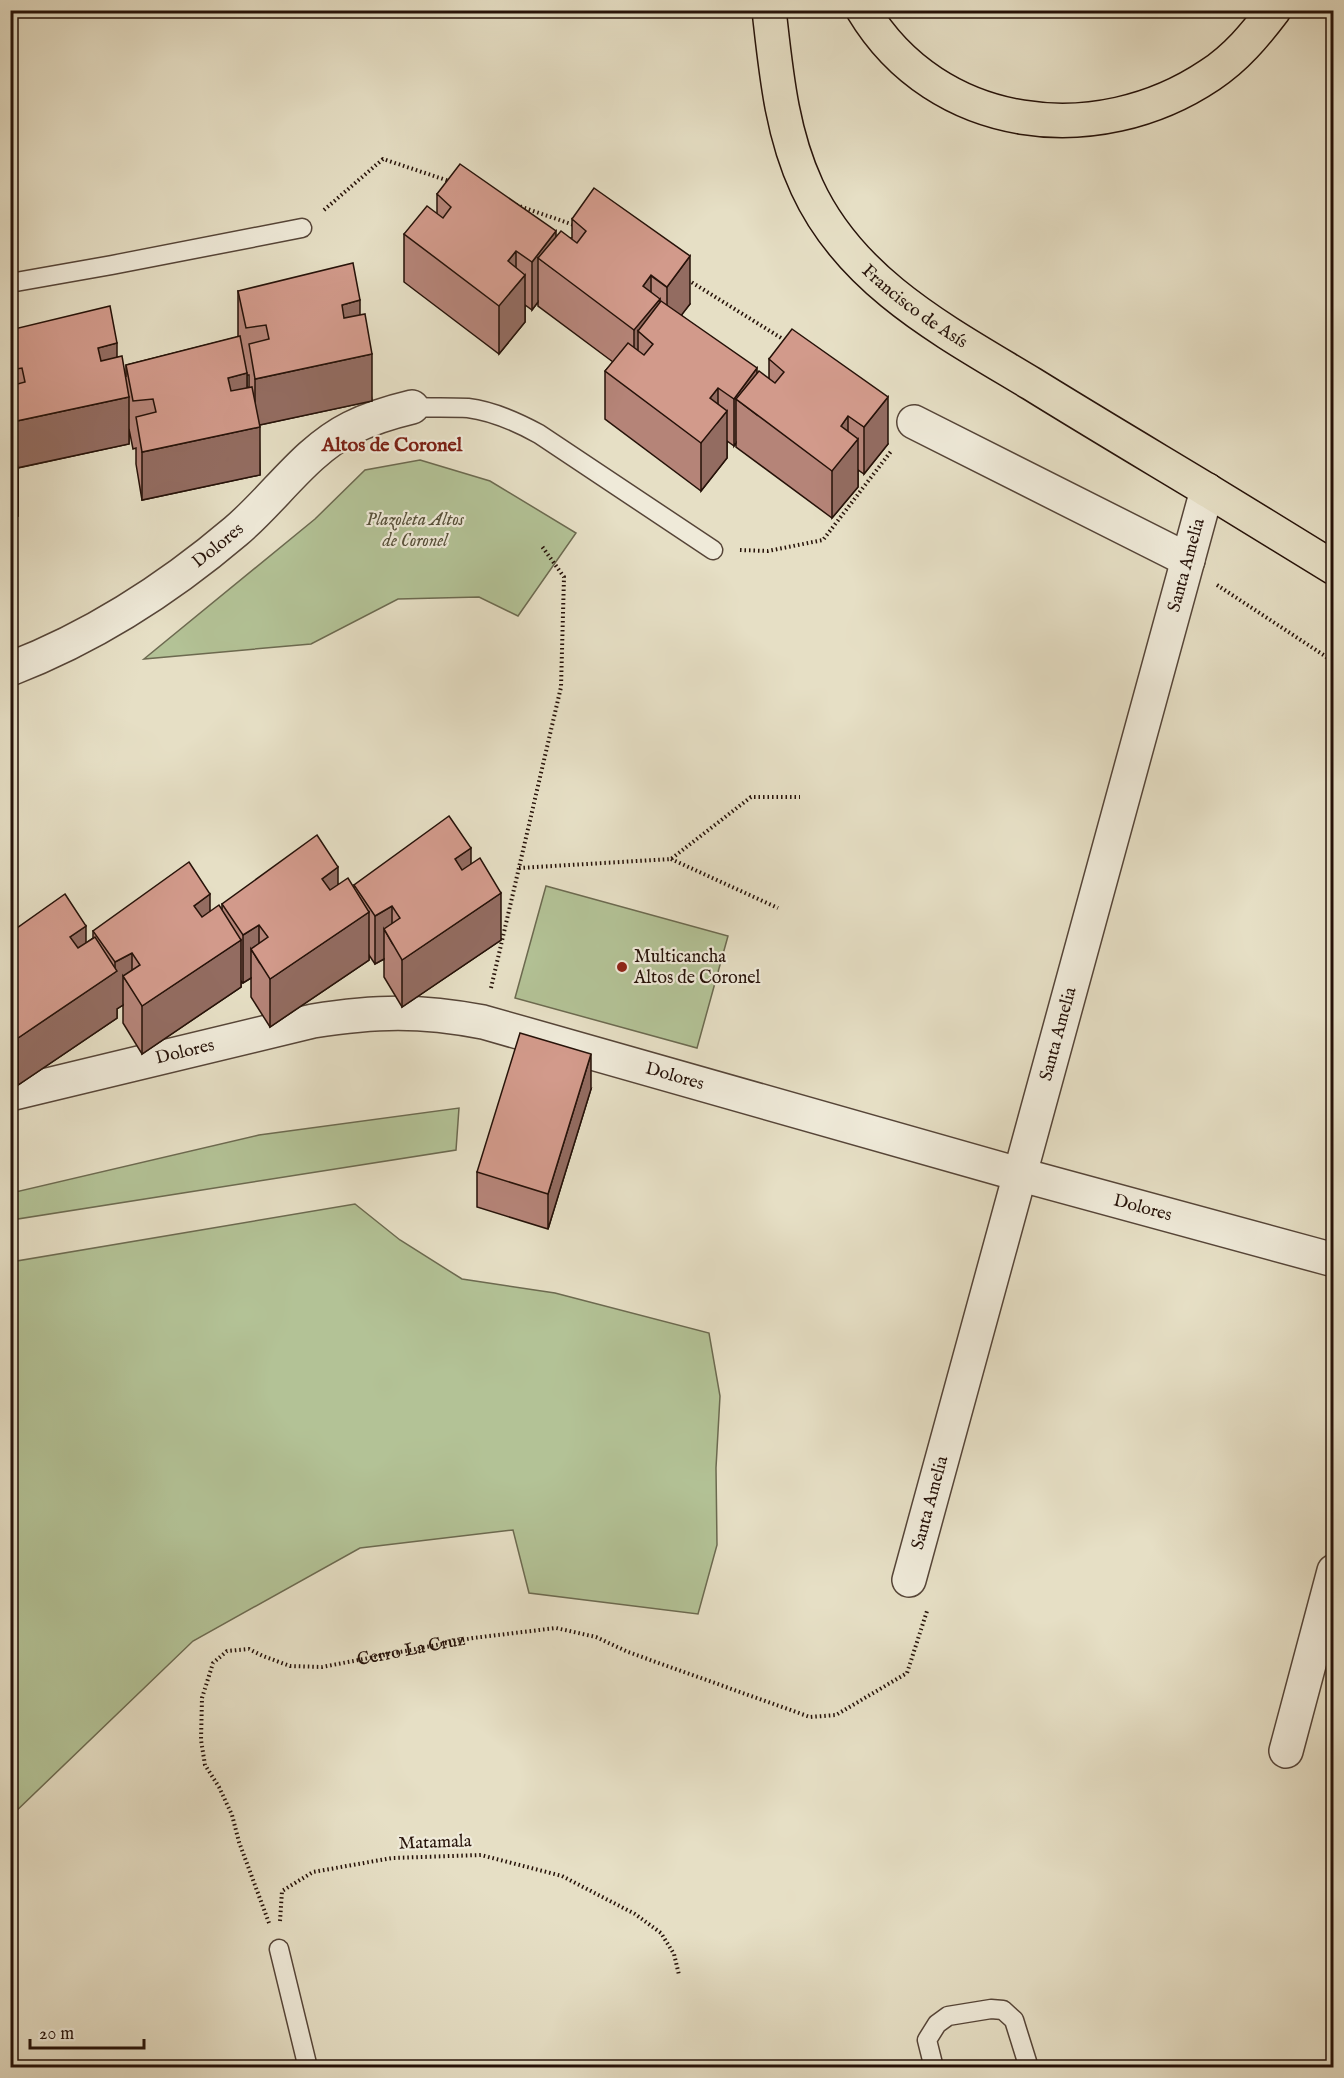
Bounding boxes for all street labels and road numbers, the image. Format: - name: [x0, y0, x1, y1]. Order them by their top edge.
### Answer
- street label: Francisco de Asís: [856, 260, 972, 354]
- street label: Santa Amelia: [1163, 516, 1210, 615]
- street label: Dolores: [188, 518, 249, 573]
- street label: Santa Amelia: [1034, 984, 1082, 1084]
- street label: Dolores: [153, 1034, 217, 1070]
- street label: Dolores: [643, 1057, 707, 1096]
- street label: Dolores: [1111, 1189, 1174, 1227]
- street label: Santa Amelia: [906, 1453, 954, 1552]
- street label: Cerro La Cruz: [355, 1628, 467, 1672]
- street label: Matamala: [398, 1830, 472, 1856]

